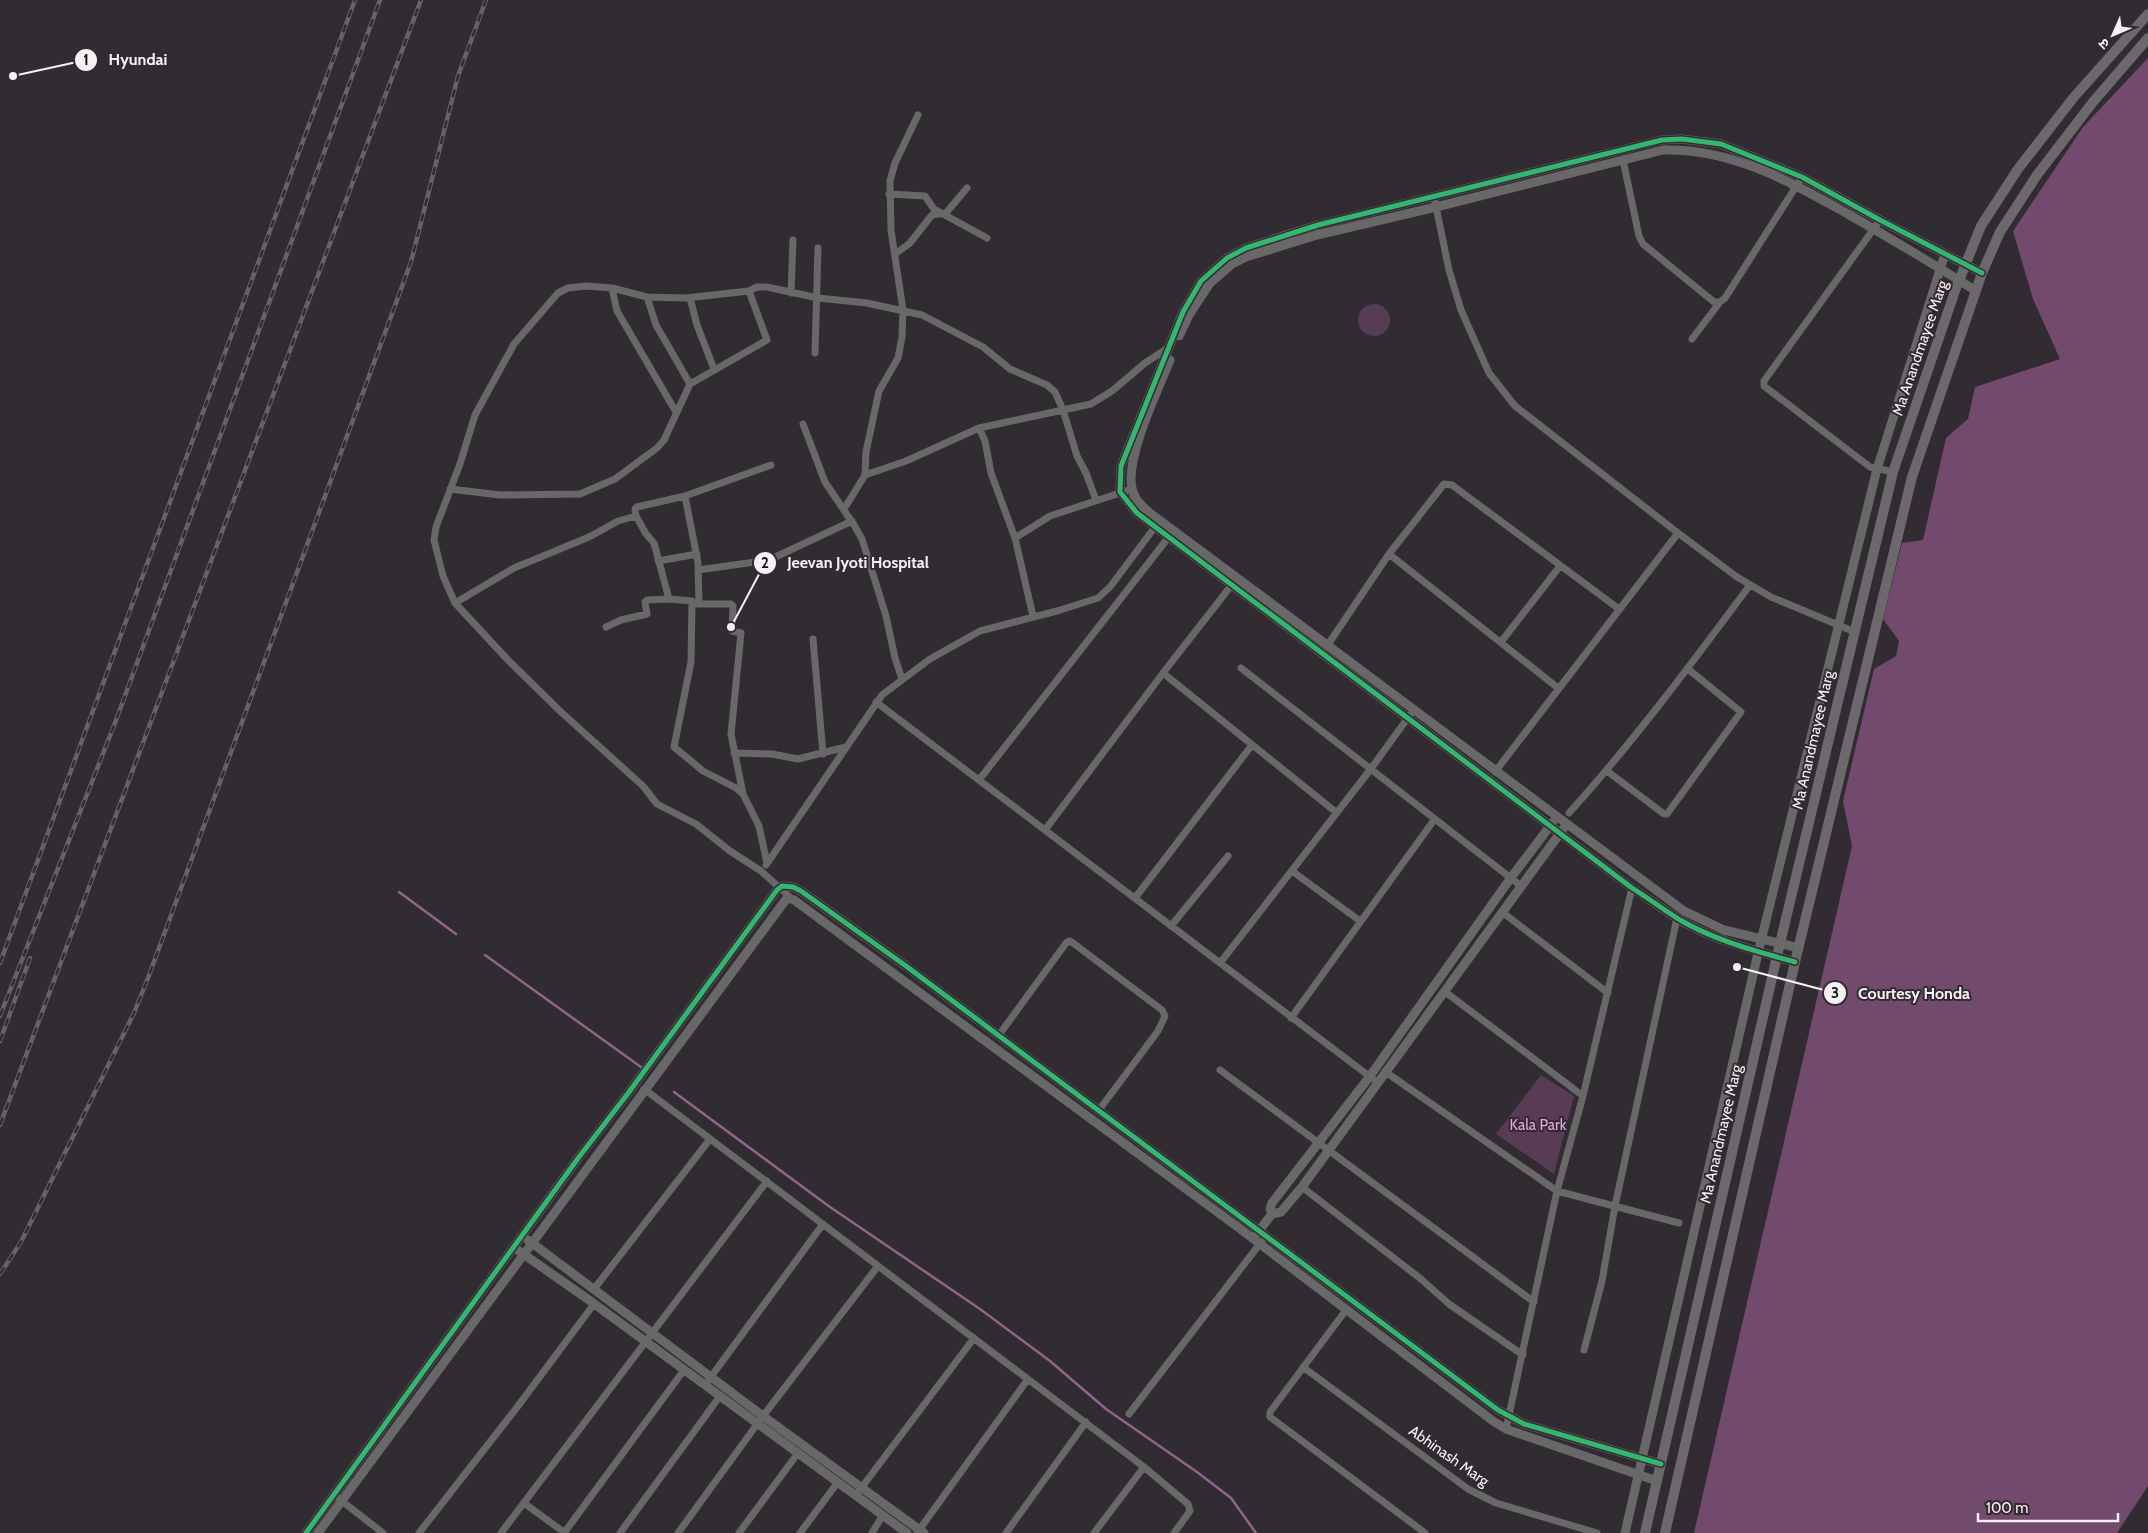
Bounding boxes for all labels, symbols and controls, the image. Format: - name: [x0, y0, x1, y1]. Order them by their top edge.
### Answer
- north arrow: [2088, 10, 2138, 60]
- text: उ: [2094, 34, 2113, 53]
- callout: Hyundai: [74, 44, 177, 75]
- text: Hyundai: [109, 50, 167, 69]
- text: 1: [83, 51, 89, 69]
- street label: Ma Anandmayee Marg: [1888, 278, 1952, 418]
- callout: Jeevan Jyoti Hospital: [752, 547, 939, 578]
- text: Jeevan Jyoti Hospital: [786, 553, 929, 572]
- text: 2: [761, 554, 769, 572]
- street label: Ma Anandmayee Marg: [1788, 668, 1838, 811]
- callout: Courtesy Honda: [1823, 978, 1980, 1009]
- text: 3: [1831, 984, 1839, 1002]
- text: Courtesy Honda: [1858, 984, 1970, 1003]
- street label: Ma Anandmayee Marg: [1696, 1062, 1746, 1205]
- park label: Kala Park: [1510, 1116, 1567, 1134]
- street label: Abhinash Marg: [1406, 1422, 1493, 1491]
- scale bar: [1978, 1490, 2118, 1522]
- text: 100 m: [1986, 1499, 2028, 1517]

